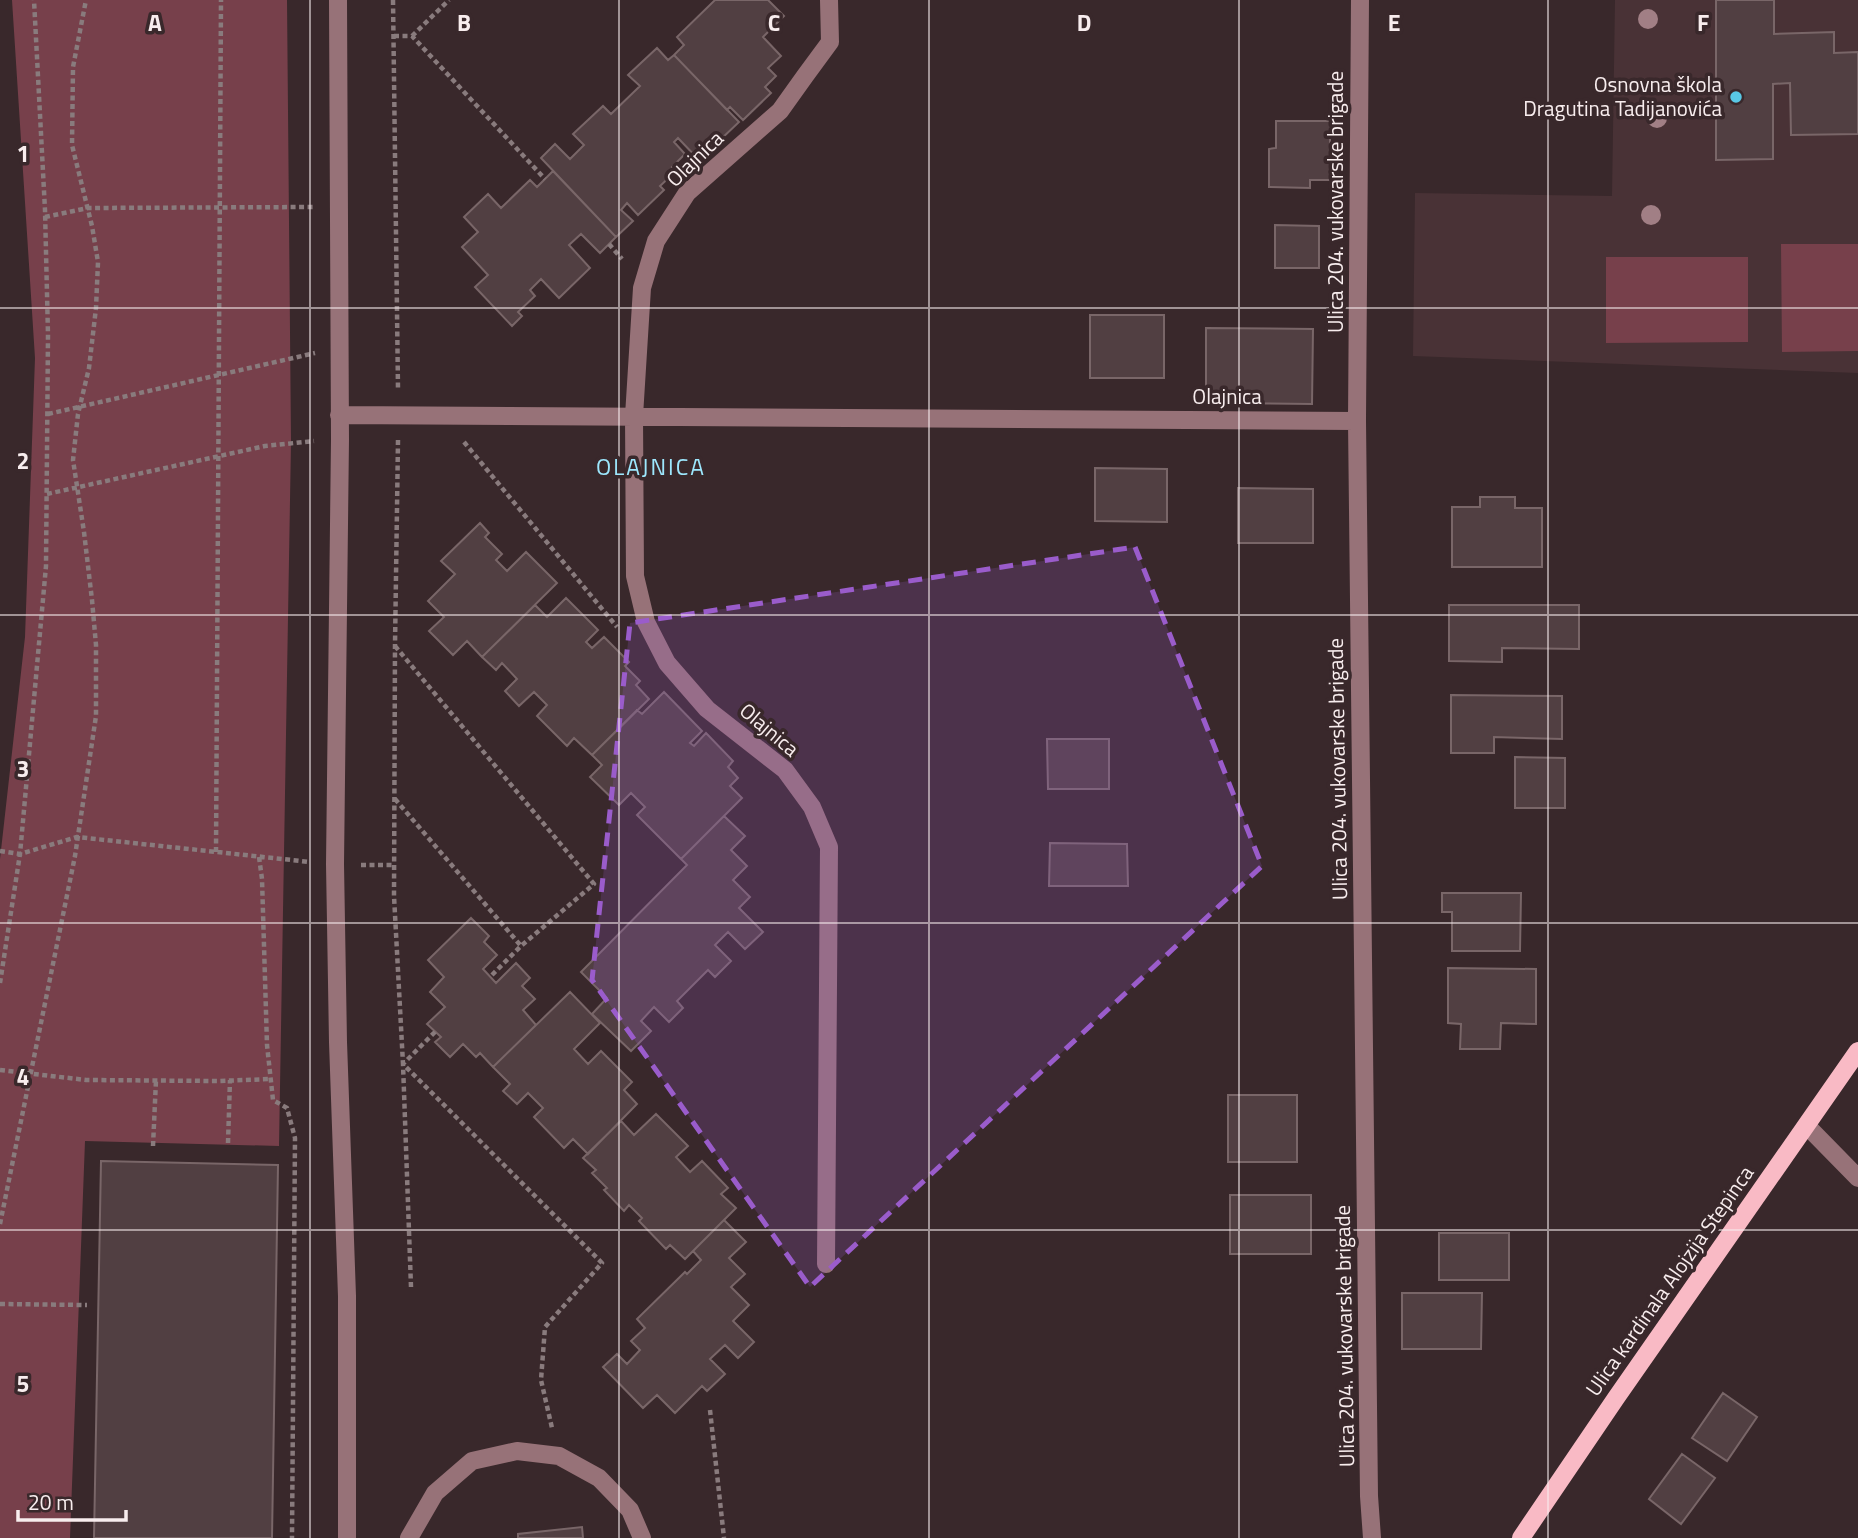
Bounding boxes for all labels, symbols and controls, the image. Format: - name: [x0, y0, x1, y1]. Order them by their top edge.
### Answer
- text: A: [148, 5, 162, 40]
- text: B: [457, 5, 471, 40]
- text: C: [768, 5, 780, 40]
- text: D: [1077, 5, 1091, 40]
- text: E: [1388, 5, 1400, 40]
- text: F: [1697, 5, 1709, 40]
- place label: Osnovna škola Dragutina Tadijanovića: [1523, 68, 1722, 124]
- street label: Ulica 204. vukovarske brigade: [1319, 71, 1351, 333]
- marker: Osnovna škola Dragutina Tadijanovića: [1728, 89, 1744, 105]
- street label: Olajnica: [658, 122, 731, 194]
- text: 1: [17, 136, 29, 171]
- street label: Olajnica: [1192, 380, 1262, 412]
- text: 2: [17, 443, 29, 478]
- district label: OLAJNICA: [596, 449, 706, 484]
- street label: Ulica 204. vukovarske brigade: [1319, 638, 1355, 900]
- street label: Olajnica: [733, 695, 807, 764]
- text: 3: [17, 751, 29, 786]
- text: 4: [17, 1059, 29, 1094]
- street label: Ulica kardinala Alojzija Stepinca: [1577, 1158, 1761, 1402]
- street label: Ulica 204. vukovarske brigade: [1326, 1205, 1362, 1467]
- text: 5: [17, 1366, 29, 1401]
- scale bar: [18, 1478, 126, 1522]
- text: 20 m: [28, 1486, 74, 1518]

